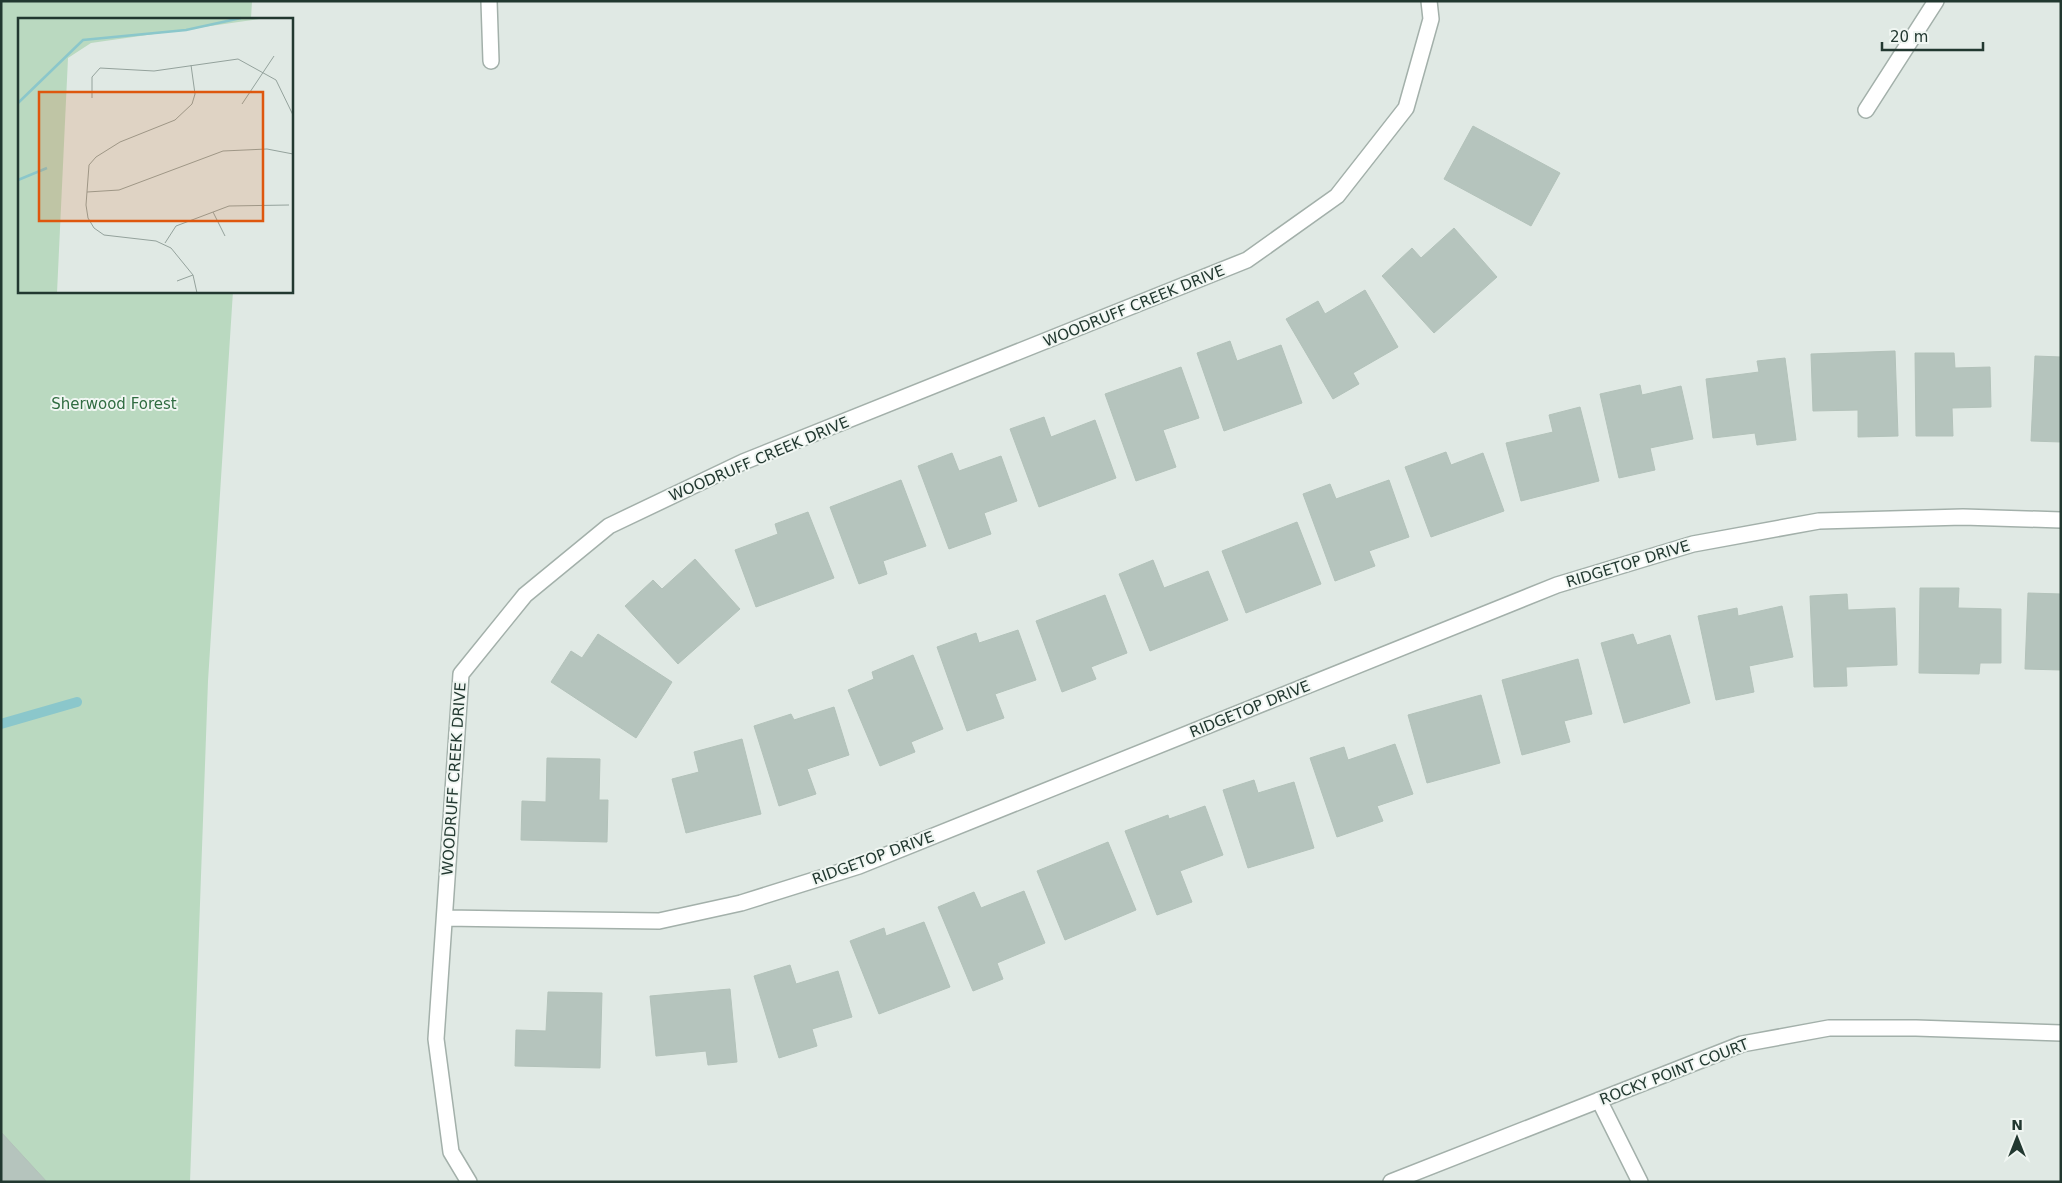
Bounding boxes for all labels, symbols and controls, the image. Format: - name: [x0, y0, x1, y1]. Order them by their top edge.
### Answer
- inset map: [18, 18, 292, 292]
- scale bar: [1882, 20, 1983, 52]
- text: 20 m: [1890, 28, 1928, 46]
- street label: WOODRUFF CREEK DRIVE: [1041, 261, 1227, 351]
- park label: Sherwood Forest: [51, 395, 177, 413]
- street label: WOODRUFF CREEK DRIVE: [666, 413, 852, 505]
- street label: RIDGETOP DRIVE: [1564, 537, 1692, 591]
- street label: RIDGETOP DRIVE: [1187, 677, 1313, 741]
- street label: WOODRUFF CREEK DRIVE: [438, 682, 470, 876]
- street label: RIDGETOP DRIVE: [810, 828, 936, 888]
- street label: ROCKY POINT COURT: [1597, 1035, 1752, 1109]
- north arrow: [1992, 1113, 2042, 1163]
- text: N: [2011, 1117, 2023, 1133]

